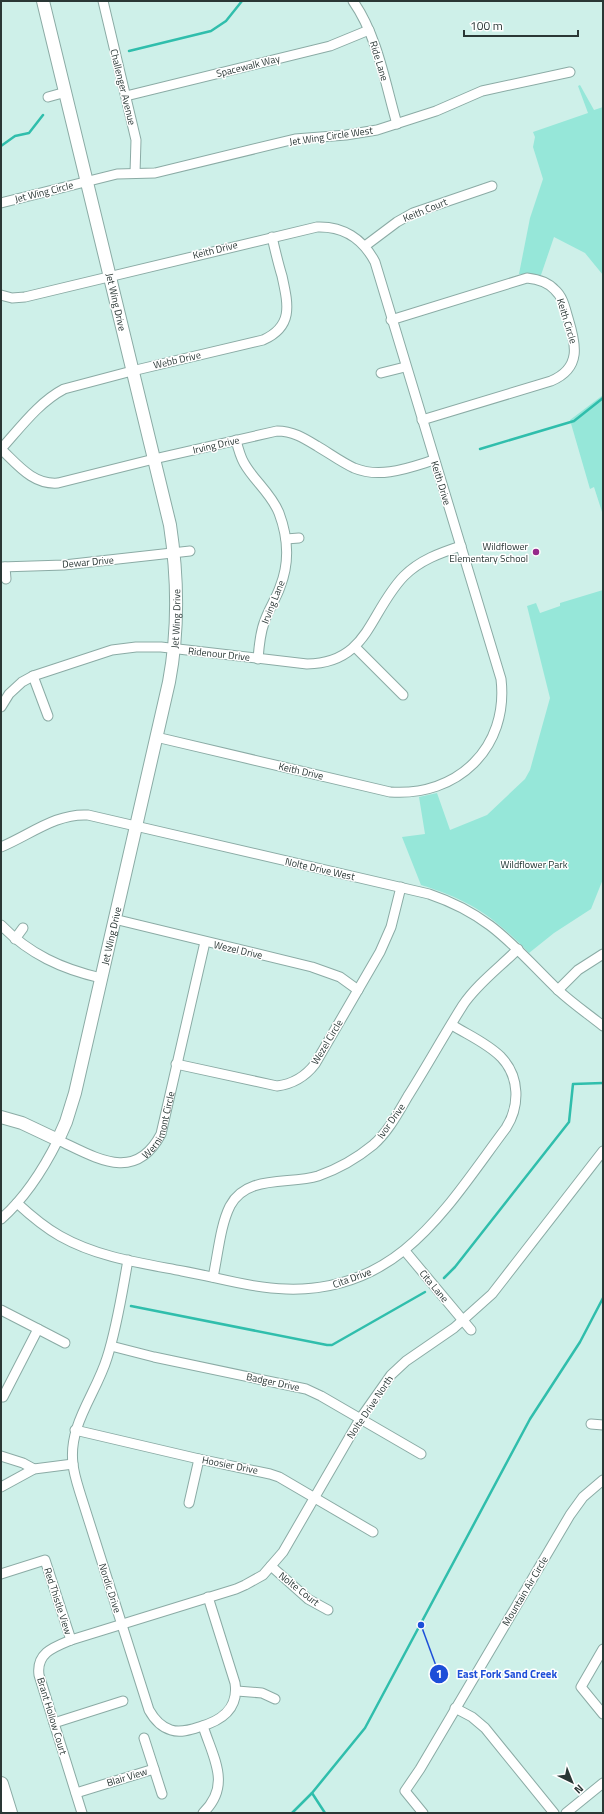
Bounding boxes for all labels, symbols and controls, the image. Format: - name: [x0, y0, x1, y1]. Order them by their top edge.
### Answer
- scale bar: [464, 12, 578, 38]
- text: 100 m: [470, 16, 503, 35]
- street label: Ride Lane: [366, 39, 392, 83]
- street label: Challenger Avenue: [106, 47, 140, 127]
- street label: Spacewalk Way: [214, 51, 282, 81]
- street label: Jet Wing Circle West: [288, 123, 374, 149]
- street label: Jet Wing Circle: [13, 177, 75, 207]
- street label: Keith Court: [401, 194, 450, 226]
- street label: Keith Drive: [191, 237, 239, 263]
- street label: Jet Wing Drive: [102, 271, 130, 333]
- street label: Keith Circle: [553, 297, 581, 345]
- street label: Webb Drive: [152, 347, 202, 373]
- street label: Irving Drive: [191, 432, 241, 458]
- street label: Keith Drive: [427, 459, 455, 507]
- place label: Wildflower Elementary School: [449, 539, 529, 566]
- marker: Wildflower Elementary School: [531, 547, 541, 557]
- street label: Dewar Drive: [62, 552, 114, 572]
- street label: Irving Lane: [257, 578, 289, 626]
- street label: Jet Wing Drive: [166, 589, 184, 649]
- street label: Ridenour Drive: [187, 643, 251, 665]
- street label: Keith Drive: [277, 759, 325, 783]
- street label: Nolte Drive West: [284, 854, 357, 884]
- park label: Wildflower Park: [501, 857, 568, 872]
- street label: Jet Wing Drive: [97, 905, 125, 966]
- street label: Wezel Drive: [212, 937, 264, 963]
- street label: Wezel Circle: [308, 1016, 346, 1068]
- street label: Wernimont Circle: [138, 1090, 178, 1162]
- street label: Ivor Drive: [373, 1100, 409, 1142]
- street label: Cita Drive: [331, 1264, 373, 1292]
- street label: Cita Lane: [416, 1266, 452, 1306]
- street label: Badger Drive: [245, 1369, 301, 1395]
- street label: Nolte Drive North: [343, 1372, 397, 1442]
- street label: Hoosier Drive: [201, 1452, 259, 1478]
- street label: Mountain Air Circle: [498, 1553, 552, 1629]
- street label: Nordic Drive: [95, 1561, 125, 1615]
- street label: Red Thistle View: [40, 1565, 76, 1637]
- street label: Nolte Court: [275, 1568, 323, 1610]
- callout: East Fork Sand Creek: [429, 1663, 565, 1686]
- text: 1: [436, 1664, 442, 1683]
- text: East Fork Sand Creek: [457, 1666, 557, 1682]
- street label: Brant Hollow Court: [33, 1675, 71, 1757]
- north arrow: [552, 1762, 592, 1802]
- street label: Blair View: [105, 1764, 150, 1790]
- text: N: [571, 1781, 587, 1798]

